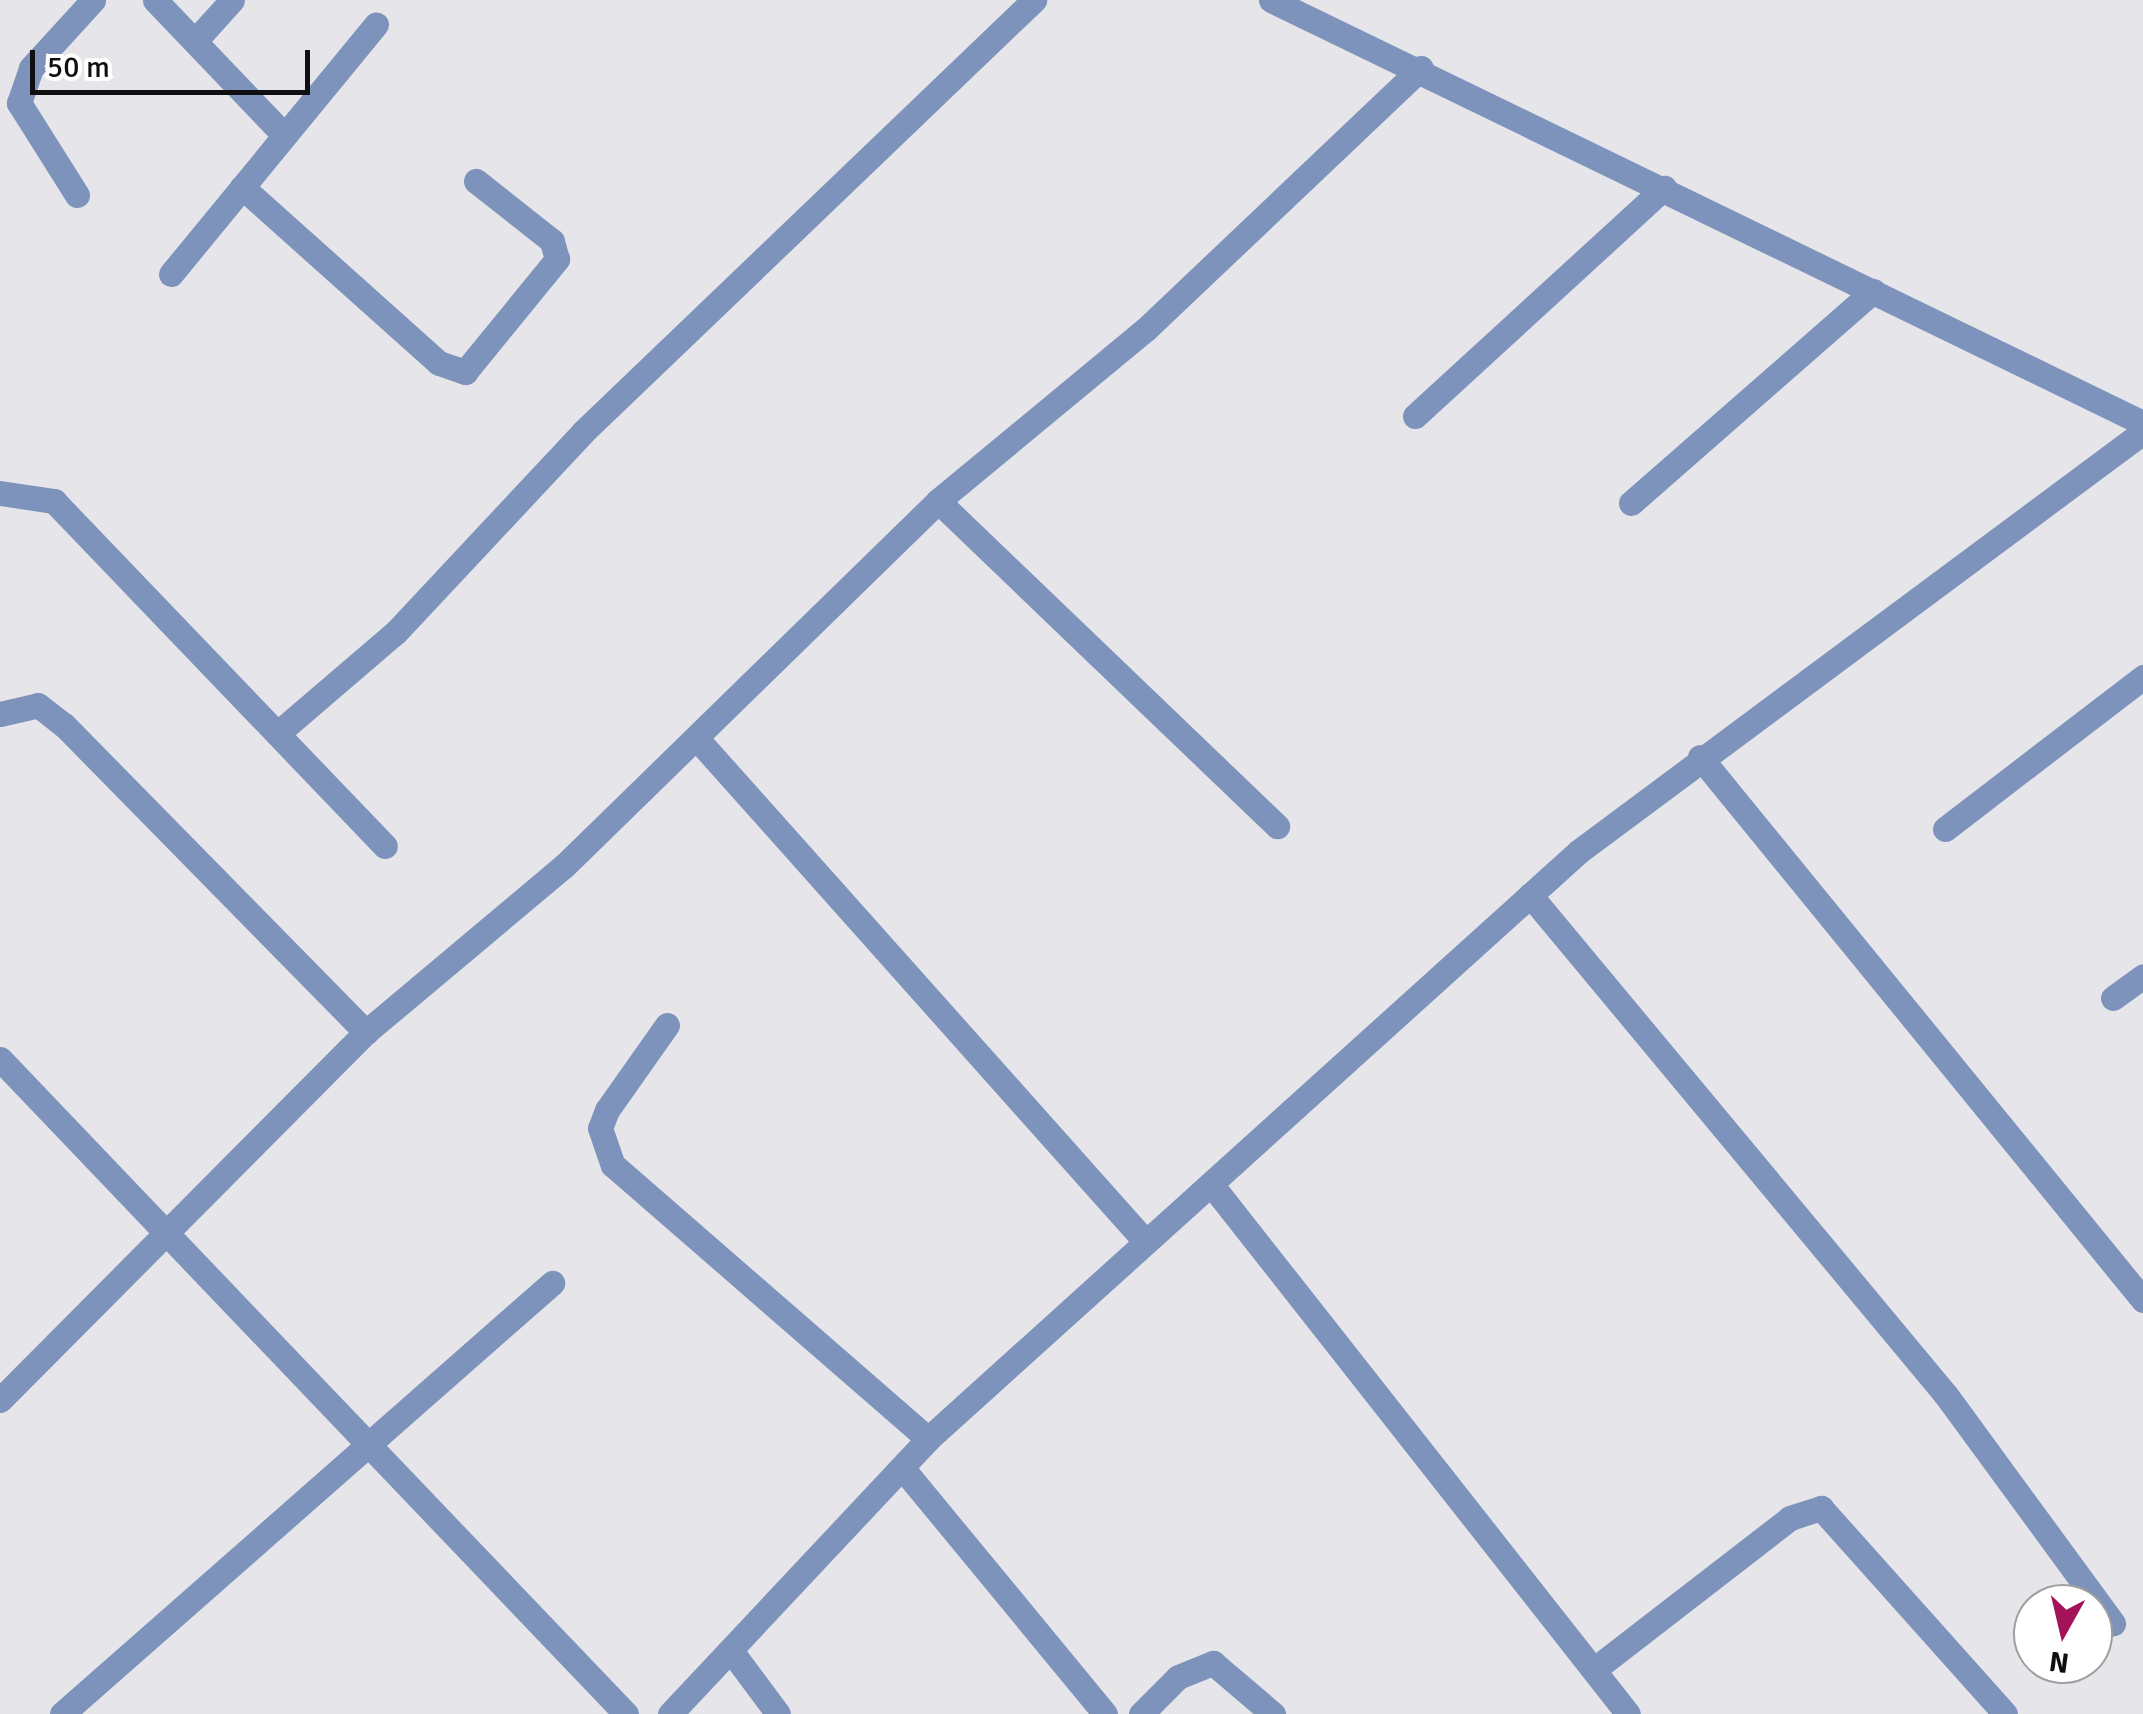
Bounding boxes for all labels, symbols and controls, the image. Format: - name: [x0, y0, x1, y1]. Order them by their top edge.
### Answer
- scale bar: [35, 30, 315, 92]
- text: 50 m: [47, 49, 110, 86]
- north arrow: [2013, 1584, 2113, 1684]
- text: N: [2047, 1644, 2071, 1680]

